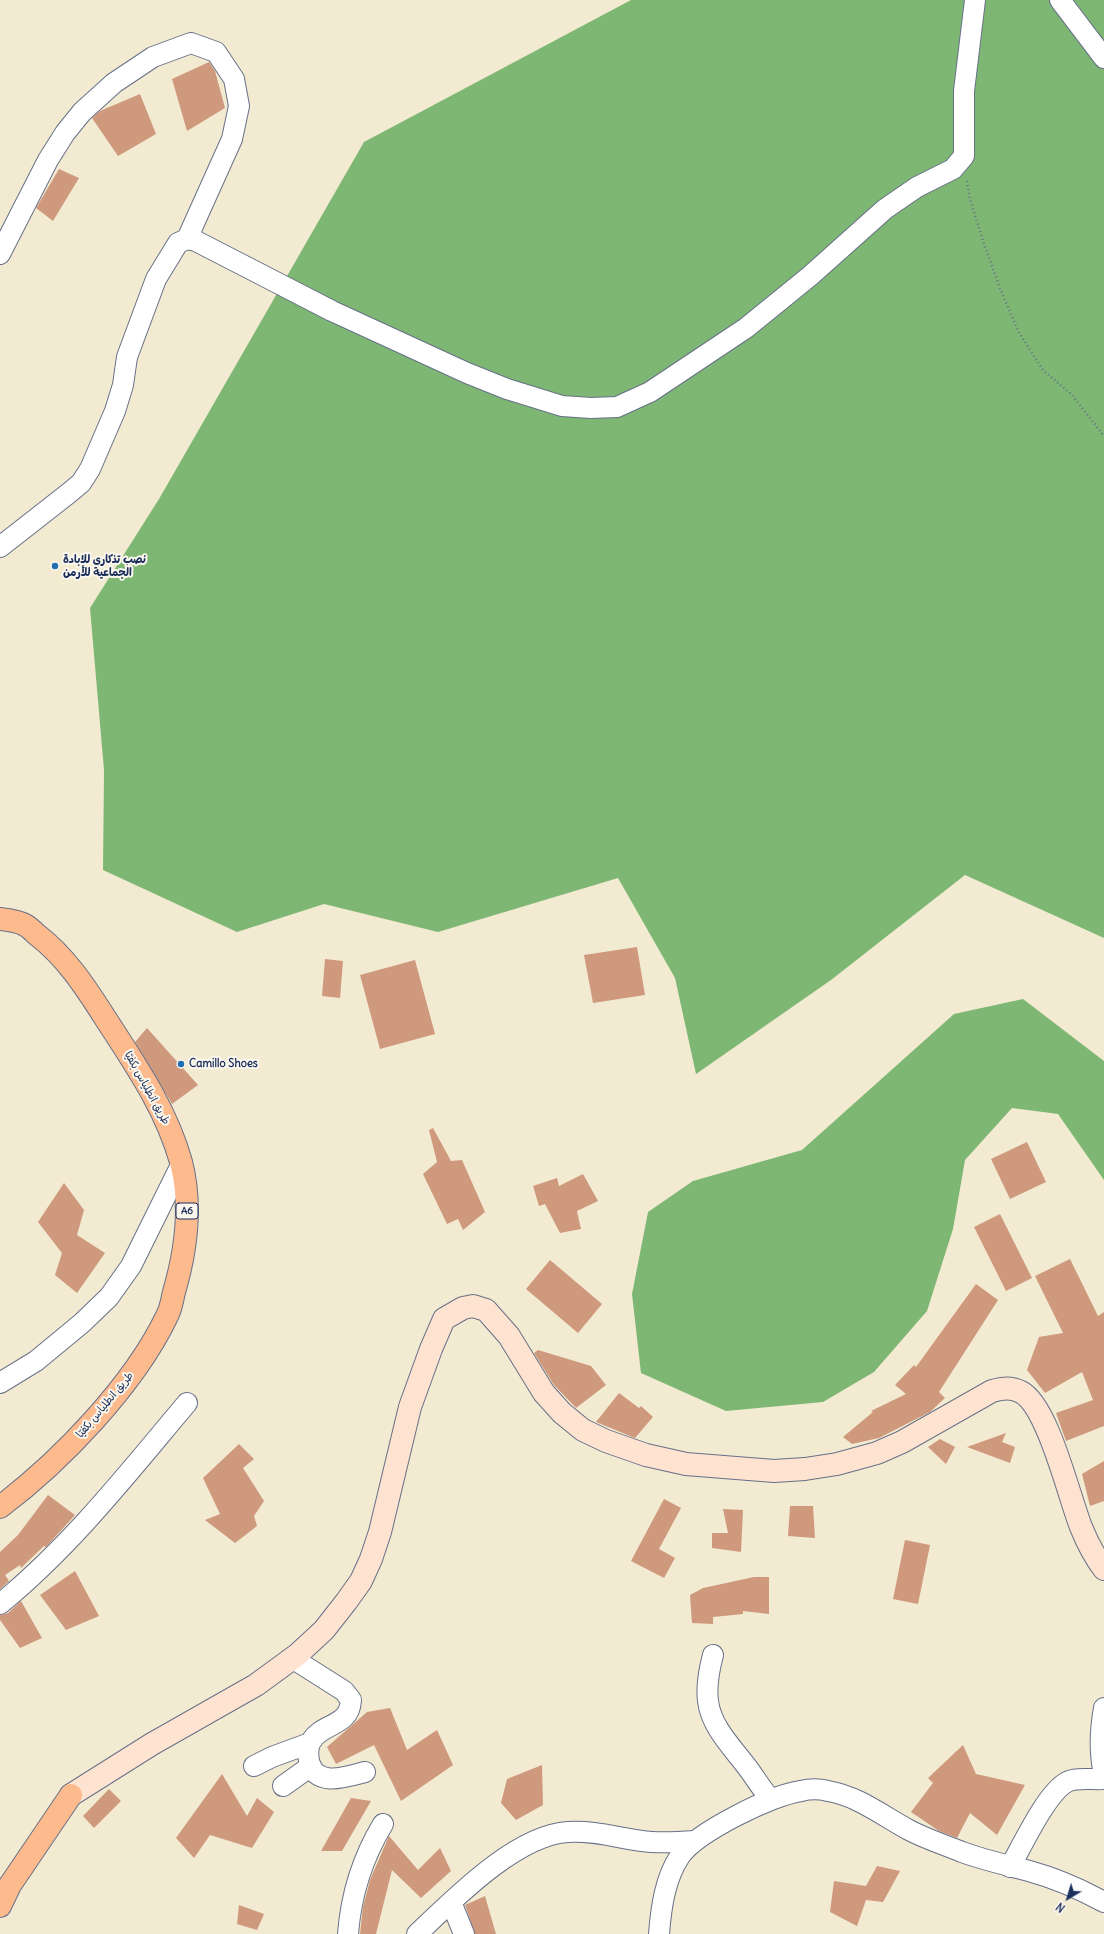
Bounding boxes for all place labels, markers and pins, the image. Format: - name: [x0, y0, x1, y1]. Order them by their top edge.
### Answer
- place label: نصب تذكاري للإبادة الجماعية للأرمن: [63, 553, 146, 579]
- marker: نصب تذكاري للإبادة الجماعية للأرمن: [50, 561, 60, 571]
- place label: Camillo Shoes: [189, 1057, 258, 1071]
- marker: Camillo Shoes: [176, 1059, 186, 1069]

